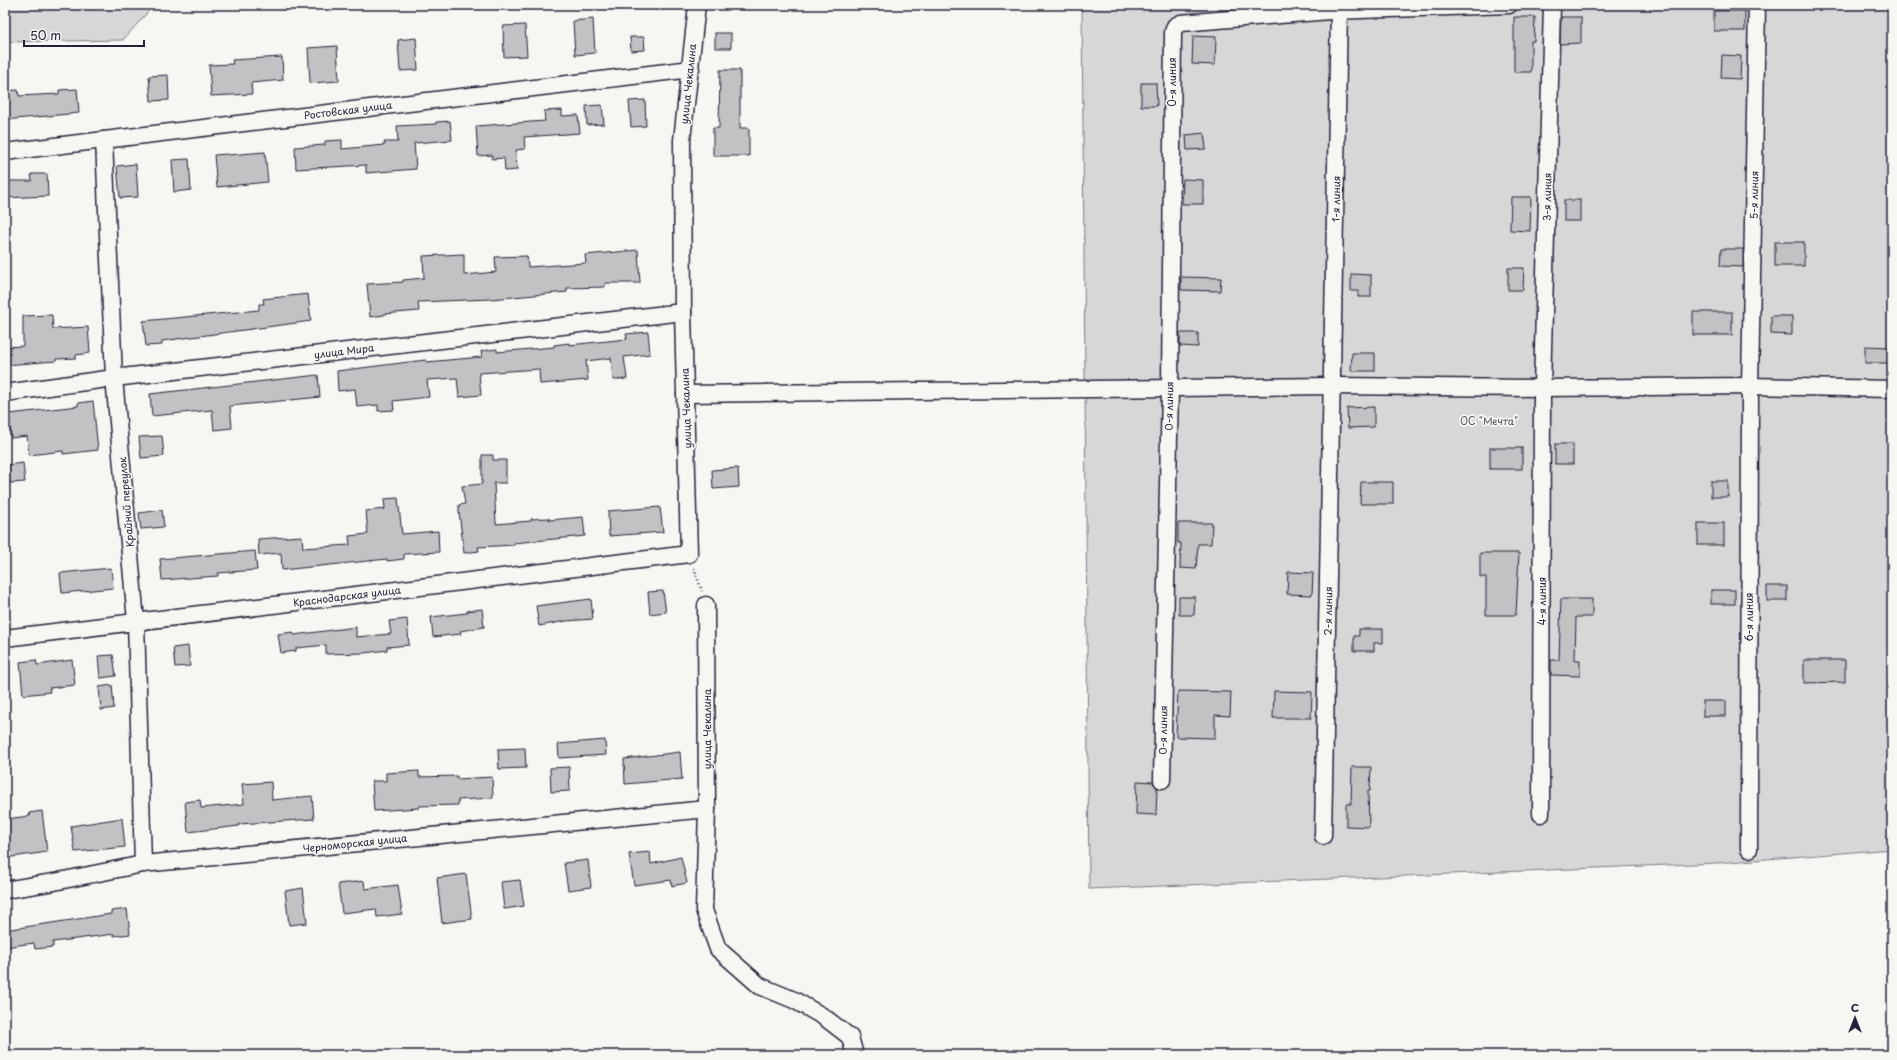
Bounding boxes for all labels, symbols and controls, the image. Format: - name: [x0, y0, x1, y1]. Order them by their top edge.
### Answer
- scale bar: [24, 22, 144, 48]
- text: 50 m: [30, 26, 61, 44]
- street label: улица Чекалина: [676, 42, 699, 125]
- street label: 0-я линия: [1164, 57, 1179, 107]
- street label: Ростовская улица: [303, 97, 393, 122]
- street label: 5-я линия: [1746, 171, 1761, 219]
- street label: 3-я линия: [1539, 173, 1554, 221]
- street label: 1-я линия: [1328, 176, 1343, 222]
- street label: улица Мира: [313, 339, 375, 362]
- street label: улица Чекалина: [677, 367, 694, 449]
- street label: 0-я линия: [1161, 381, 1176, 431]
- park label: ОС "Мечта": [1460, 413, 1518, 428]
- street label: Крайний переулок: [114, 456, 138, 548]
- street label: 4-я линия: [1534, 577, 1549, 625]
- street label: Краснодарская улица: [292, 581, 402, 610]
- street label: 2-я линия: [1320, 586, 1335, 636]
- street label: 6-я линия: [1741, 593, 1756, 641]
- street label: улица Чекалина: [699, 688, 714, 769]
- street label: 0-я линия: [1155, 705, 1170, 755]
- street label: Черноморская улица: [302, 829, 409, 855]
- north arrow: [1835, 998, 1875, 1038]
- text: С: [1851, 999, 1859, 1016]

